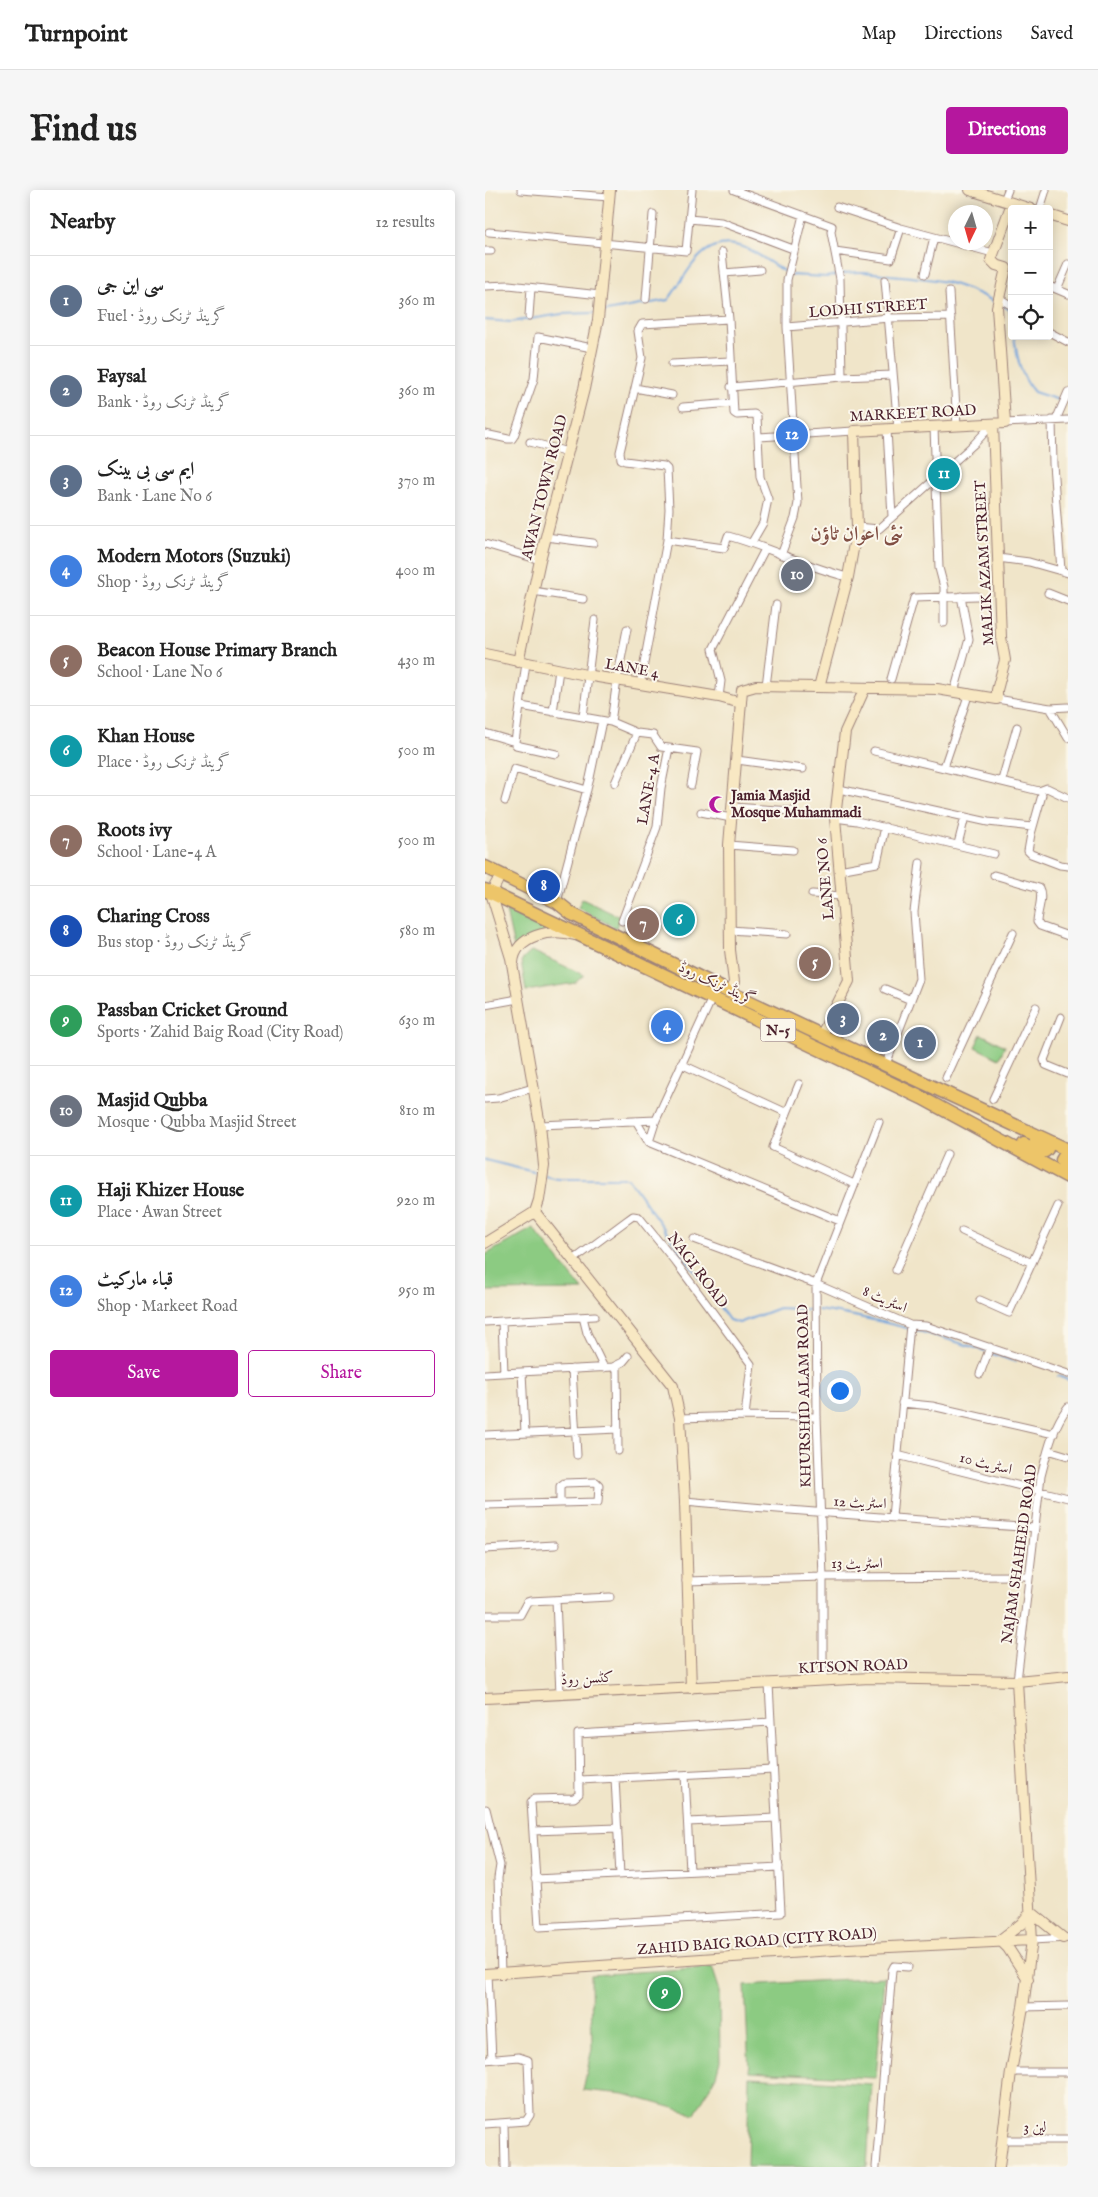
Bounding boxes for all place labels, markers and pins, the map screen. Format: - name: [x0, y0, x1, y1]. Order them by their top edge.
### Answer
- pin: 12: [776, 416, 808, 454]
- pin: 11: [928, 455, 960, 493]
- pin: 10: [781, 556, 813, 594]
- place label: Jamia Masjid Mosque Muhammadi: [729, 786, 862, 822]
- mosque icon: Jamia Masjid Mosque Muhammadi: [707, 794, 727, 814]
- pin: 8: [528, 867, 560, 905]
- pin: 6: [663, 901, 695, 939]
- pin: 7: [627, 905, 659, 943]
- pin: 5: [799, 944, 831, 982]
- pin: 3: [827, 1000, 859, 1038]
- pin: 4: [651, 1007, 683, 1045]
- pin: 2: [867, 1017, 899, 1055]
- pin: 1: [904, 1024, 936, 1062]
- pin: 9: [649, 1974, 681, 2012]

